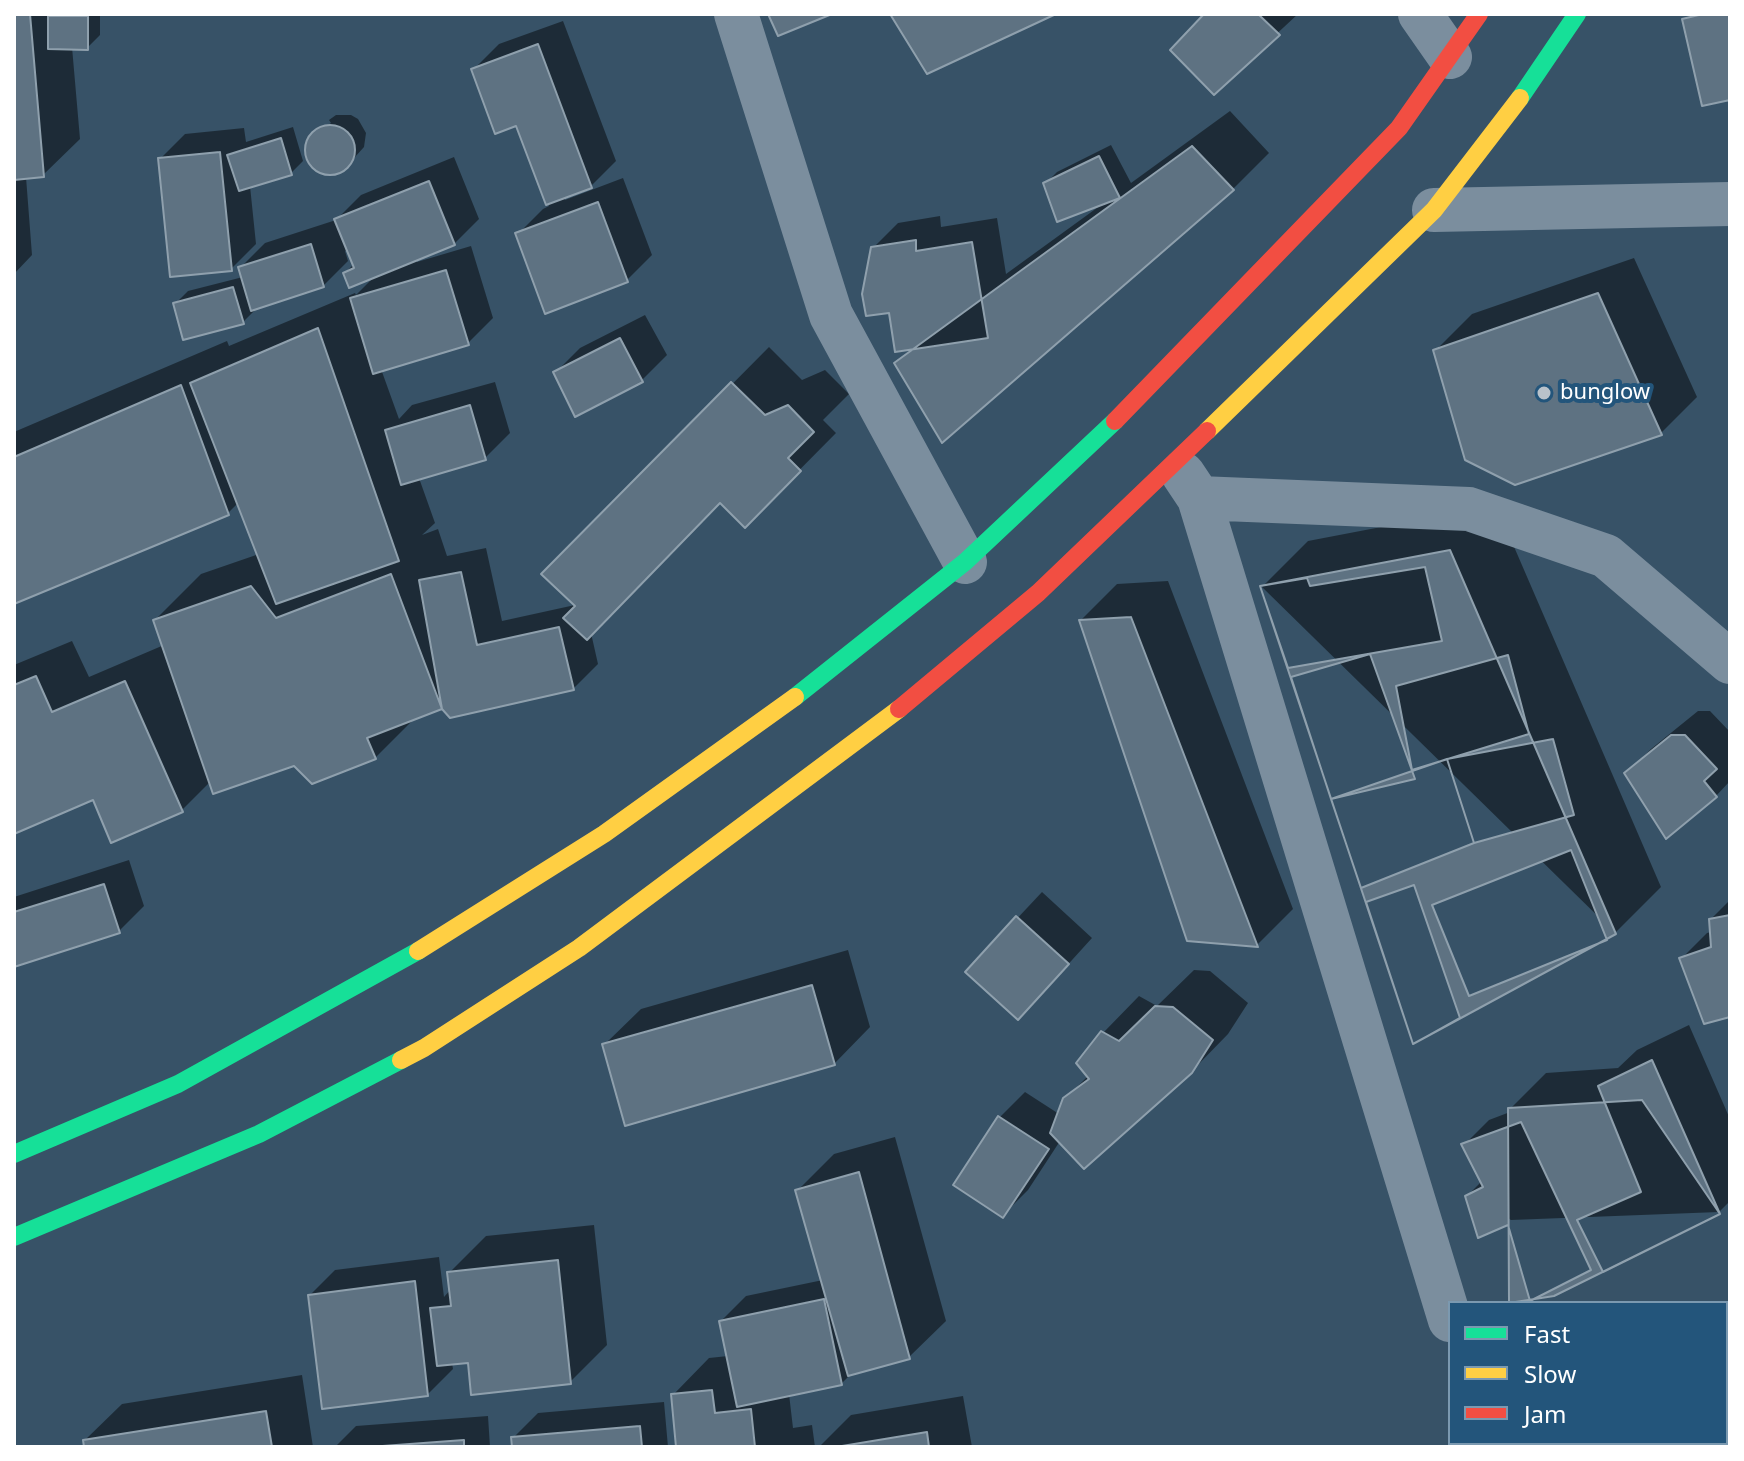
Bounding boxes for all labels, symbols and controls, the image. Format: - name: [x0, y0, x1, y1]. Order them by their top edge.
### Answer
- place label: bunglow: [1560, 380, 1650, 406]
- marker: bunglow: [1535, 384, 1553, 402]
- legend: [1448, 1301, 1728, 1445]
- text: Fast: [1524, 1317, 1570, 1350]
- text: Slow: [1524, 1357, 1576, 1390]
- text: Jam: [1524, 1397, 1566, 1430]

